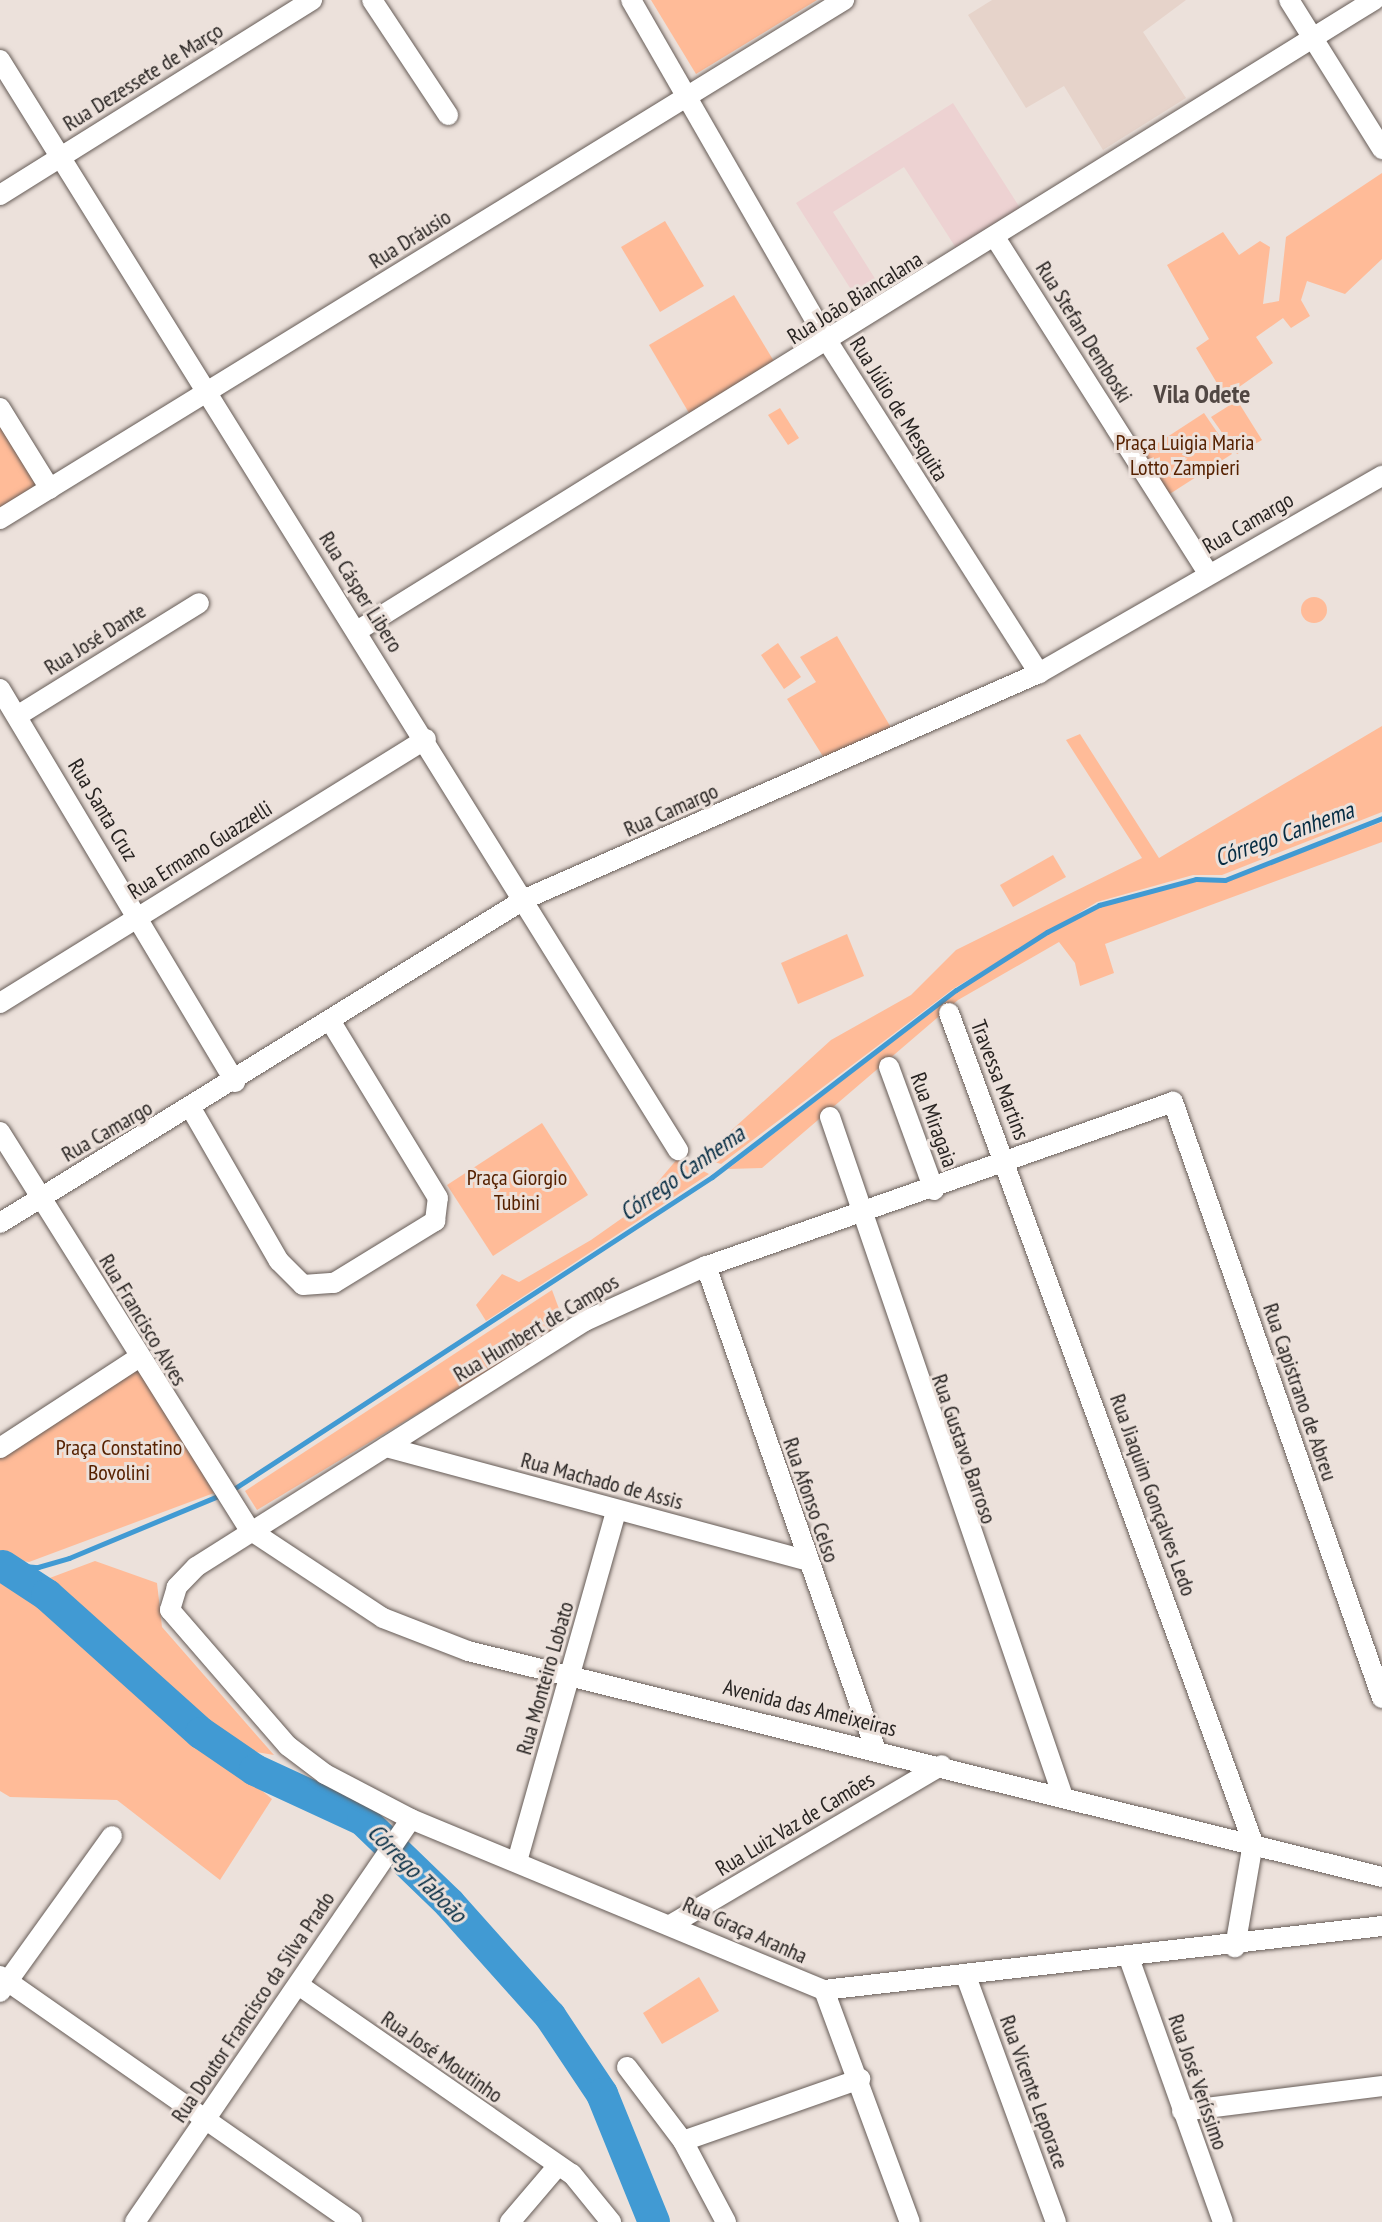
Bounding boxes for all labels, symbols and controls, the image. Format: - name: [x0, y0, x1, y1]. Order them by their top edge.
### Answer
- street label: Rua Dezessete de Março: [58, 17, 228, 137]
- street label: Rua Dráusio: [364, 204, 456, 274]
- street label: Rua João Biancalana: [783, 246, 927, 350]
- street label: Rua Stefan Demboski: [1030, 257, 1138, 407]
- street label: Rua Júlio de Mesquita: [844, 332, 954, 486]
- district label: Vila Odete: [1153, 378, 1251, 410]
- park label: Praça Luigia Maria Lotto Zampieri: [1116, 429, 1254, 480]
- street label: Rua Camargo: [1198, 486, 1298, 560]
- street label: Rua Cásper Libero: [313, 527, 409, 657]
- street label: Rua José Dante: [39, 597, 151, 681]
- street label: Rua Santa Cruz: [62, 754, 144, 866]
- street label: Rua Camargo: [620, 778, 722, 842]
- street label: Rua Ermano Guazzelli: [123, 795, 277, 905]
- water label: Córrego Canhema: [1211, 796, 1357, 872]
- street label: Travessa Martins: [965, 1016, 1035, 1144]
- street label: Rua Miragaia: [905, 1069, 963, 1171]
- street label: Rua Camargo: [57, 1094, 157, 1168]
- water label: Córrego Canhema: [614, 1119, 750, 1227]
- park label: Praça Giorgio Tubini: [467, 1164, 567, 1216]
- street label: Rua Francisco Alves: [93, 1249, 193, 1391]
- street label: Rua Humbert de Campos: [449, 1268, 623, 1388]
- street label: Rua Capistrano de Abreu: [1257, 1300, 1343, 1484]
- street label: Rua Gustavo Barroso: [926, 1371, 1002, 1527]
- street label: Rua Jiaquim Gonçalves Ledo: [1104, 1390, 1202, 1600]
- park label: Praça Constatino Bovolini: [56, 1434, 182, 1486]
- street label: Rua Afonso Celso: [777, 1434, 845, 1566]
- street label: Rua Machado de Assis: [518, 1447, 686, 1515]
- street label: Rua Monteiro Lobato: [511, 1598, 579, 1758]
- street label: Avenida das Ameixeiras: [720, 1674, 900, 1742]
- street label: Rua Luiz Vaz de Camões: [710, 1766, 880, 1882]
- water label: Córrego Taboão: [361, 1817, 473, 1929]
- street label: Rua Doutor Francisco da Silva Prado: [166, 1886, 340, 2128]
- street label: Rua Graça Aranha: [678, 1891, 812, 1969]
- street label: Rua José Moutinho: [376, 2005, 508, 2109]
- street label: Rua Vicente Leporace: [994, 2011, 1074, 2173]
- street label: Rua José Veríssimo: [1162, 2011, 1234, 2153]

